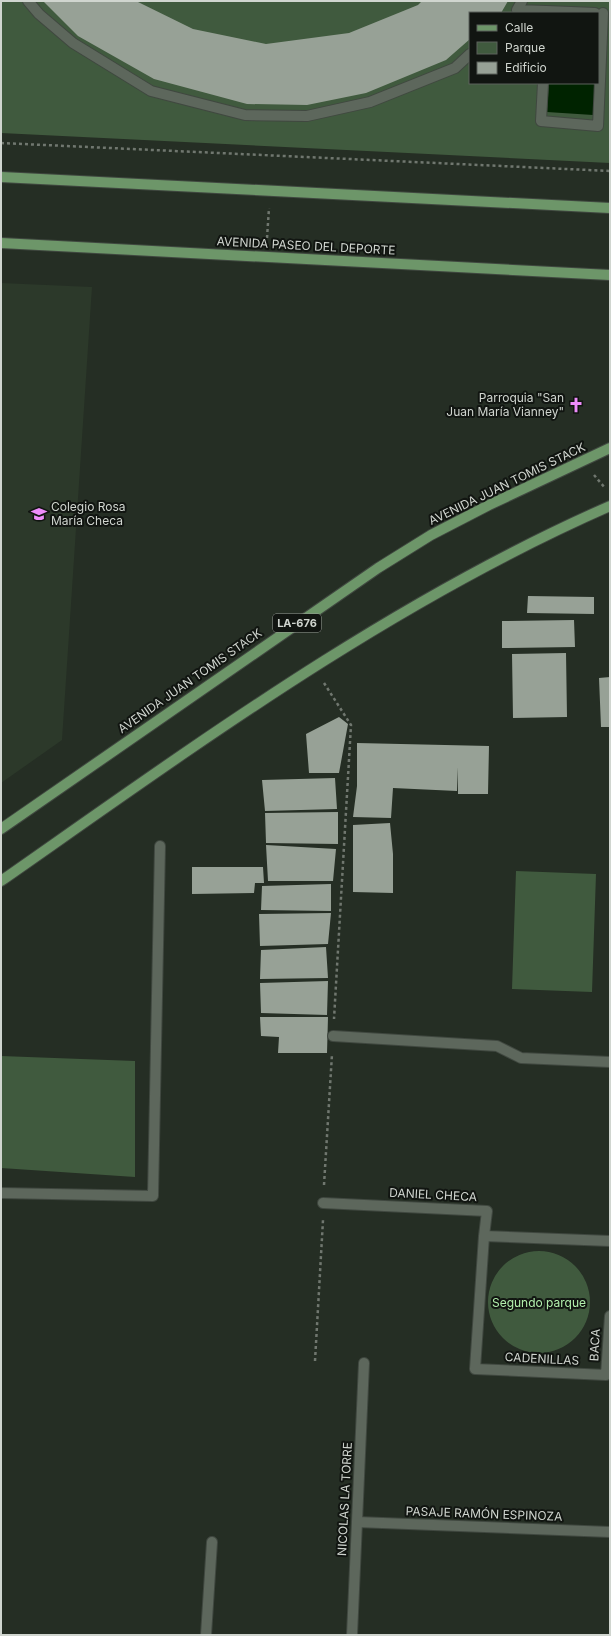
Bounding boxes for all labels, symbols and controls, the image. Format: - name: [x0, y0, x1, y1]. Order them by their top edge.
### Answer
- legend: [469, 12, 599, 84]
- text: Calle: [505, 20, 533, 35]
- text: Parque: [505, 40, 545, 55]
- text: Edificio: [505, 60, 547, 75]
- street label: AVENIDA PASEO DEL DEPORTE: [216, 233, 396, 258]
- place label: Parroquia "San Juan María Vianney": [446, 390, 564, 419]
- church icon: Parroquia "San Juan María Vianney": [567, 396, 585, 414]
- street label: AVENIDA JUAN TOMIS STACK: [426, 439, 587, 528]
- place label: Colegio Rosa María Checa: [51, 499, 126, 528]
- school or university icon: Colegio Rosa María Checa: [30, 505, 48, 523]
- road number: LA-676: [273, 614, 321, 632]
- street label: AVENIDA JUAN TOMIS STACK: [115, 625, 265, 736]
- street label: DANIEL CHECA: [389, 1185, 477, 1204]
- park label: Segundo parque: [492, 1295, 586, 1310]
- street label: BACA: [586, 1328, 603, 1362]
- street label: CADENILLAS: [504, 1349, 580, 1368]
- street label: NICOLAS LA TORRE: [334, 1442, 355, 1556]
- street label: PASAJE RAMÓN ESPINOZA: [405, 1503, 563, 1524]

